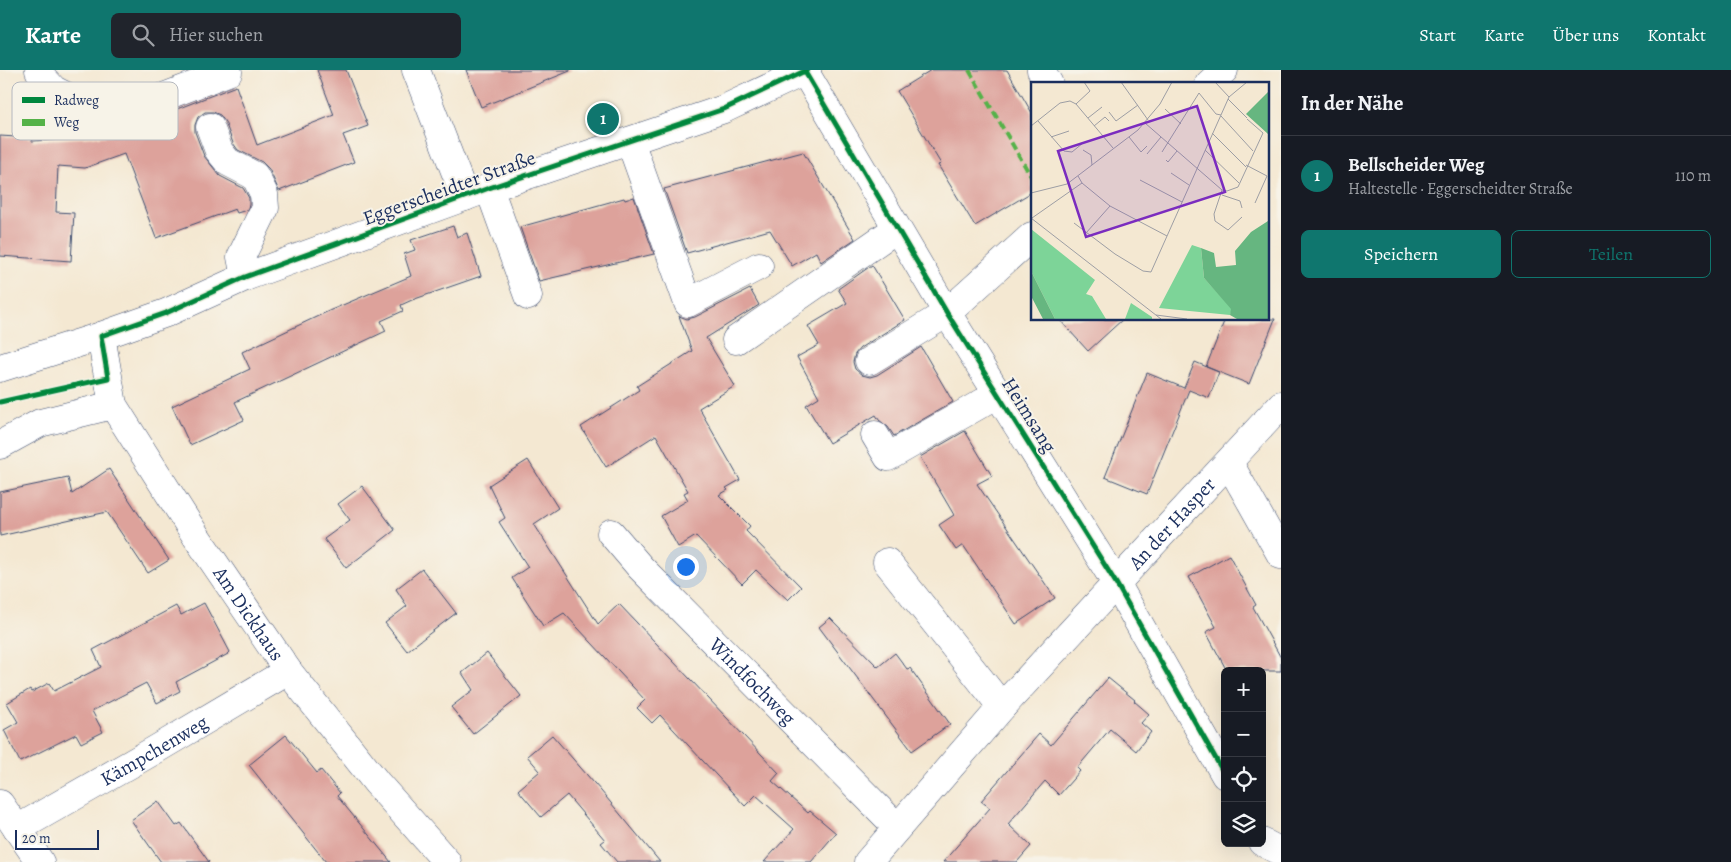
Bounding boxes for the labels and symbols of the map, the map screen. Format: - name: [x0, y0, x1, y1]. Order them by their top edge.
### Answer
- legend: [12, 82, 178, 140]
- inset map: [1031, 82, 1268, 320]
- text: Radweg: [54, 91, 99, 110]
- pin: 1: [587, 100, 619, 138]
- text: Weg: [53, 113, 79, 132]
- street label: Eggerscheidter Straße: [359, 144, 539, 232]
- street label: Heimsang: [995, 372, 1063, 458]
- street label: An der Hasper: [1121, 471, 1222, 576]
- your location: [673, 554, 699, 580]
- street label: Am Dickhaus: [206, 560, 291, 666]
- street label: Windfochweg: [703, 631, 802, 731]
- street label: Kämpchenweg: [95, 708, 213, 792]
- scale bar: [15, 827, 99, 850]

